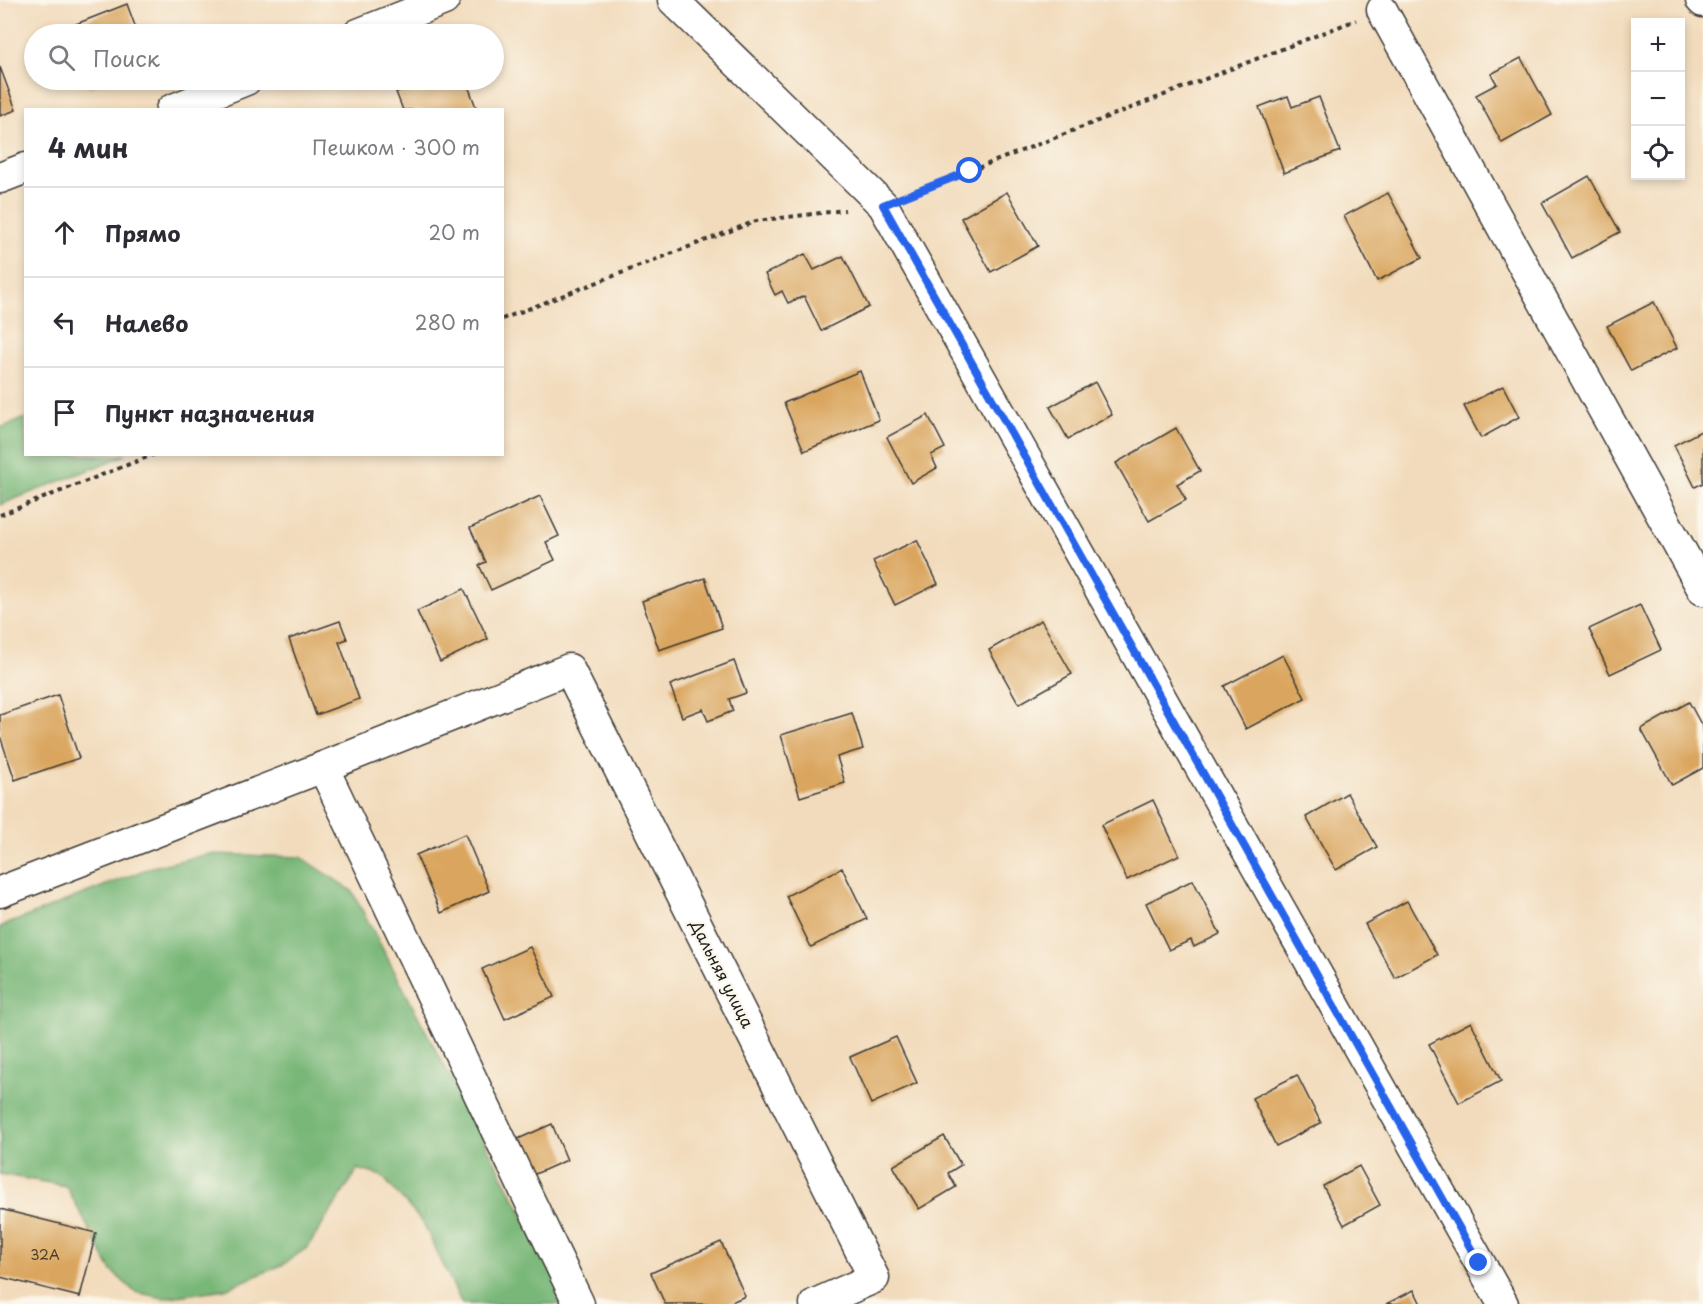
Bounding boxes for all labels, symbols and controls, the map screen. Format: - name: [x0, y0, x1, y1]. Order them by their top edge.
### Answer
- map controls: [1631, 18, 1685, 180]
- button: +: [1631, 18, 1685, 72]
- search box: [24, 24, 504, 90]
- icon: search: [45, 41, 78, 74]
- text: Поиск: [93, 41, 160, 74]
- button: −: [1631, 72, 1685, 126]
- button: locate: [1631, 126, 1685, 180]
- text: 4 мин: [48, 128, 129, 167]
- text: Пешком · 300 m: [312, 132, 480, 162]
- route start: [956, 157, 982, 183]
- icon: ahead: [48, 216, 81, 249]
- text: Прямо: [105, 216, 180, 249]
- text: 20 m: [428, 217, 480, 247]
- icon: left: [48, 306, 81, 339]
- text: Налево: [105, 306, 188, 339]
- text: 280 m: [415, 307, 480, 337]
- icon: arrive: [48, 396, 81, 429]
- text: Пункт назначения: [105, 396, 315, 429]
- street label: Дальняя улица: [685, 914, 760, 1032]
- house number: 32А: [30, 1244, 60, 1265]
- route end: [1465, 1249, 1491, 1275]

